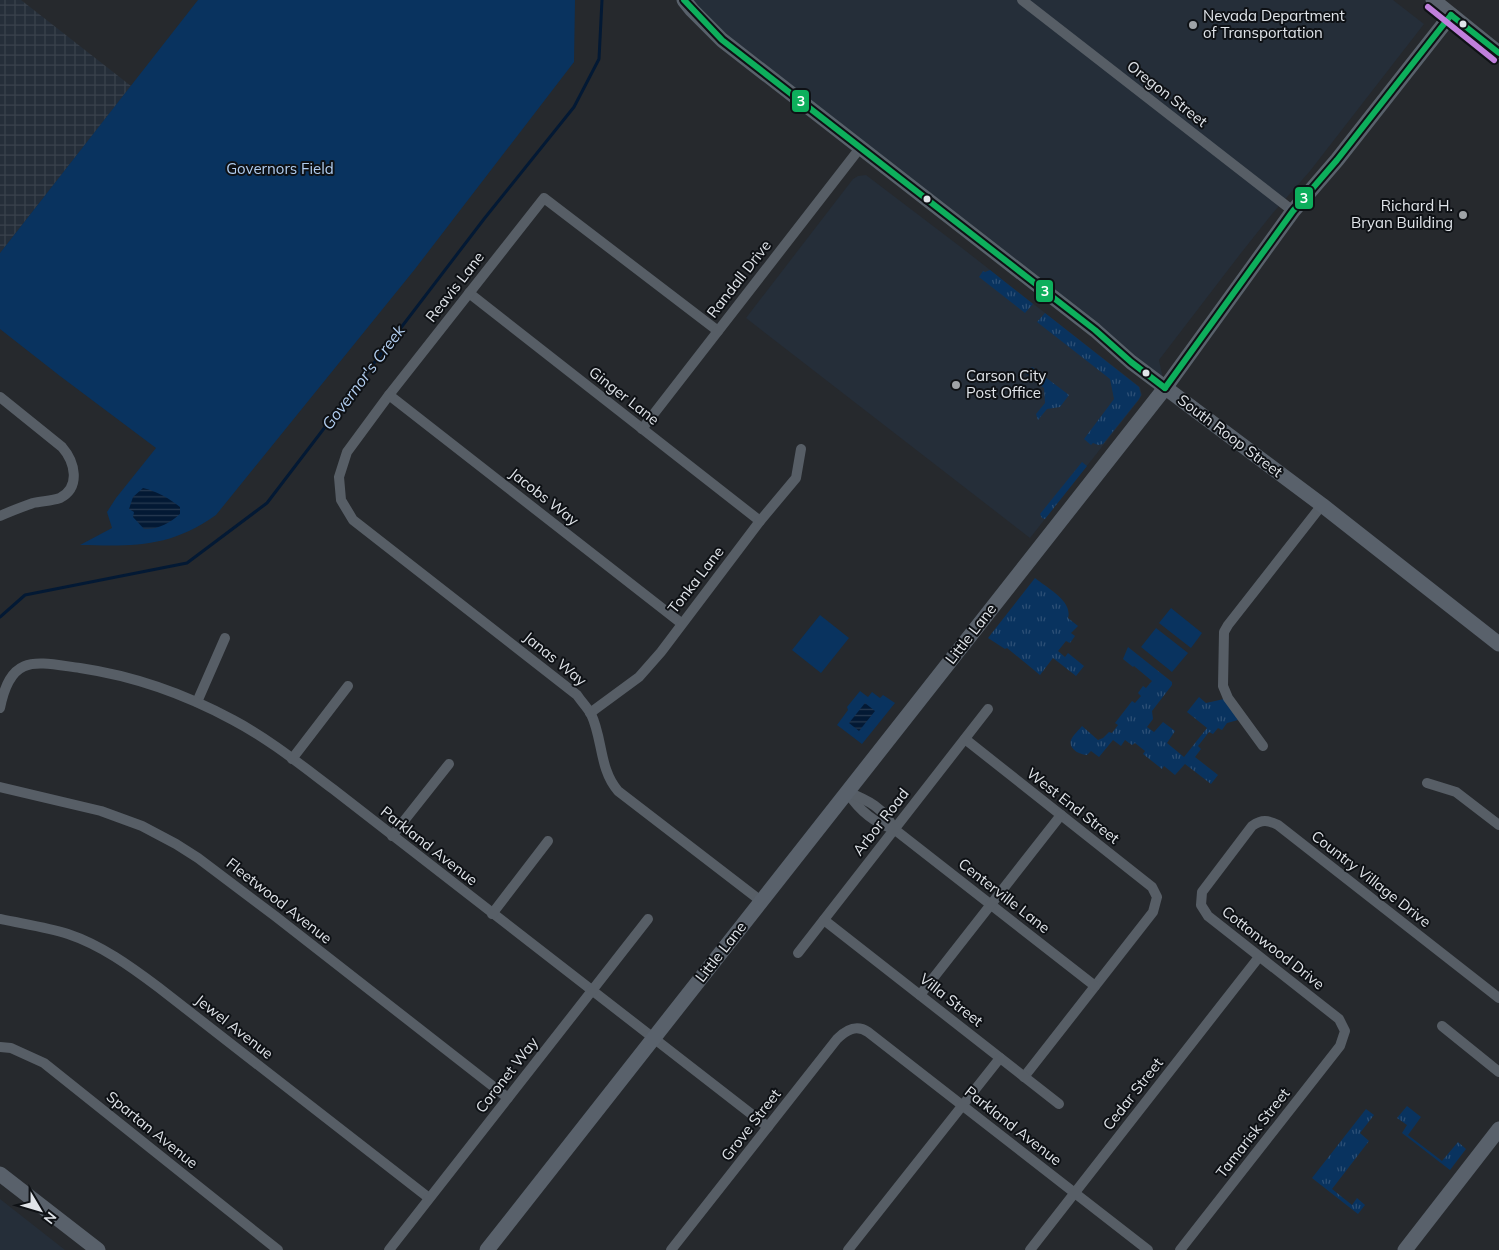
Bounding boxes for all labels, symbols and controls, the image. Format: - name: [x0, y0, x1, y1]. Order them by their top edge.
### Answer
- place label: Nevada Department of Transportation: [1203, 6, 1345, 42]
- marker: Nevada Department of Transportation: [1187, 19, 1199, 31]
- unlabelled marker: [1458, 19, 1468, 29]
- street label: Oregon Street: [1123, 56, 1211, 131]
- line badge: 3: [791, 89, 810, 113]
- text: 3: [797, 92, 805, 110]
- park label: Governors Field: [226, 159, 334, 178]
- line badge: 3: [1294, 186, 1314, 210]
- text: 3: [1300, 189, 1308, 207]
- unlabelled marker: [922, 194, 932, 204]
- place label: Richard H. Bryan Building: [1351, 196, 1453, 232]
- marker: Richard H. Bryan Building: [1457, 209, 1469, 221]
- street label: Randall Drive: [702, 236, 775, 321]
- street label: Reavis Lane: [421, 248, 488, 326]
- line badge: 3: [1035, 279, 1054, 303]
- text: 3: [1041, 282, 1049, 300]
- water label: Governor's Creek: [317, 320, 409, 433]
- street label: Ginger Lane: [585, 362, 663, 429]
- place label: Carson City Post Office: [966, 366, 1046, 402]
- unlabelled marker: [1141, 368, 1151, 378]
- marker: Carson City Post Office: [950, 379, 962, 391]
- street label: South Roop Street: [1174, 390, 1286, 481]
- street label: Jacobs Way: [506, 464, 583, 530]
- street label: Tonka Lane: [664, 542, 728, 617]
- street label: Little Lane: [941, 600, 1000, 668]
- street label: Janas Way: [520, 627, 591, 690]
- street label: West End Street: [1023, 763, 1123, 848]
- street label: Arbor Road: [848, 784, 913, 859]
- street label: Parkland Avenue: [377, 802, 482, 889]
- street label: Country Village Drive: [1308, 826, 1435, 931]
- street label: Fleetwood Avenue: [223, 853, 336, 948]
- street label: Centerville Lane: [955, 854, 1054, 937]
- street label: Cottonwood Drive: [1218, 902, 1328, 994]
- street label: Little Lane: [691, 918, 750, 986]
- street label: Villa Street: [916, 969, 987, 1030]
- street label: Jewel Avenue: [191, 990, 277, 1063]
- street label: Coronet Way: [471, 1033, 542, 1116]
- street label: Cedar Street: [1098, 1054, 1167, 1134]
- street label: Parkland Avenue: [961, 1082, 1066, 1169]
- street label: Tamarisk Street: [1212, 1084, 1294, 1181]
- street label: Grove Street: [717, 1085, 785, 1164]
- street label: Spartan Avenue: [103, 1087, 202, 1172]
- north arrow: [15, 1185, 65, 1235]
- text: N: [40, 1208, 61, 1228]

